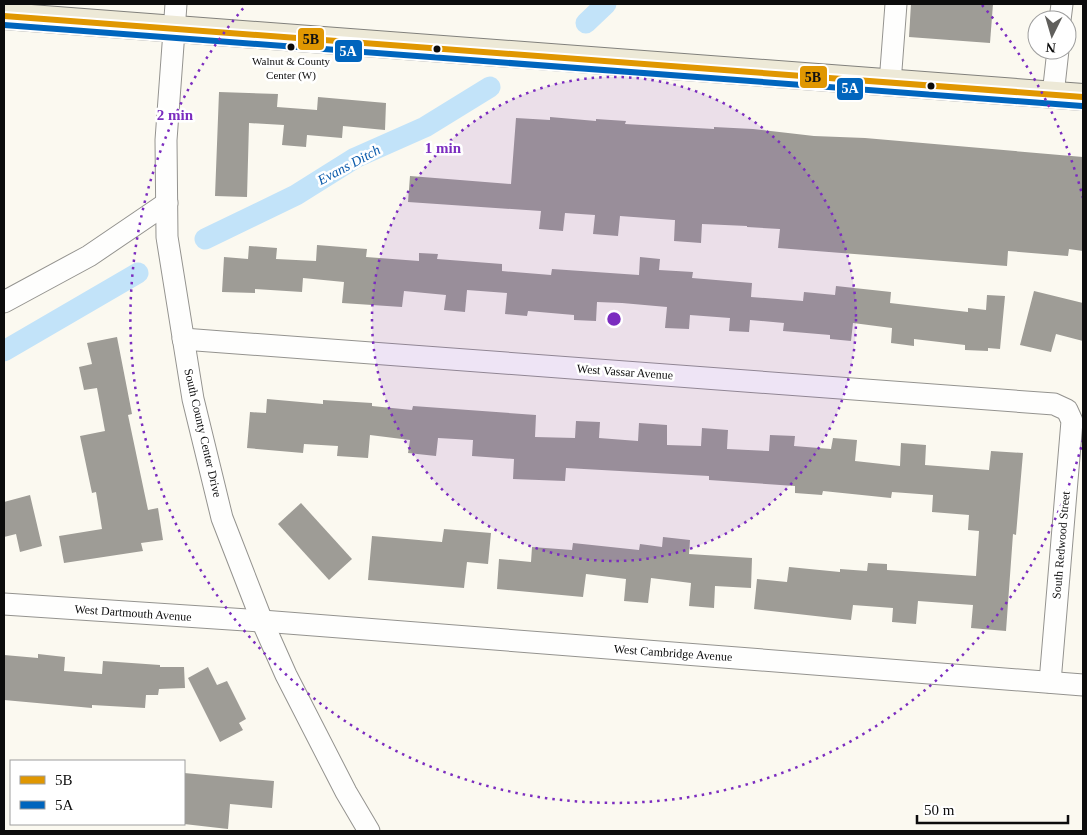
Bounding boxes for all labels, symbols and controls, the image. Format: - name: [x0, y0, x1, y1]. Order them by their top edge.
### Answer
- north arrow: [1027, 10, 1077, 60]
- line badge: 5B: [297, 27, 325, 51]
- text: 5B: [303, 32, 319, 47]
- line badge: 5A: [334, 39, 363, 63]
- text: N: [1045, 40, 1057, 55]
- marker: Walnut & County Center (W): [286, 42, 296, 52]
- text: 5A: [339, 44, 357, 59]
- unlabelled marker: [432, 44, 442, 54]
- place label: Walnut & County Center (W): [252, 55, 330, 82]
- line badge: 5B: [799, 65, 828, 89]
- text: 5B: [805, 70, 821, 85]
- line badge: 5A: [836, 77, 864, 101]
- text: 5A: [841, 81, 859, 96]
- unlabelled marker: [926, 81, 936, 91]
- text: 2 min: [157, 107, 194, 123]
- text: 1 min: [425, 140, 462, 156]
- water label: Evans Ditch: [314, 142, 383, 188]
- centre of rings: [605, 310, 623, 328]
- street label: West Vassar Avenue: [576, 362, 674, 382]
- street label: South County Center Drive: [181, 367, 225, 499]
- street label: South Redwood Street: [1049, 490, 1073, 599]
- street label: West Dartmouth Avenue: [74, 602, 192, 624]
- street label: West Cambridge Avenue: [613, 642, 733, 664]
- legend: [10, 760, 185, 825]
- text: 5B: [55, 772, 73, 788]
- scale bar: [917, 792, 1068, 824]
- text: 5A: [55, 797, 74, 813]
- text: 50 m: [924, 802, 955, 818]

